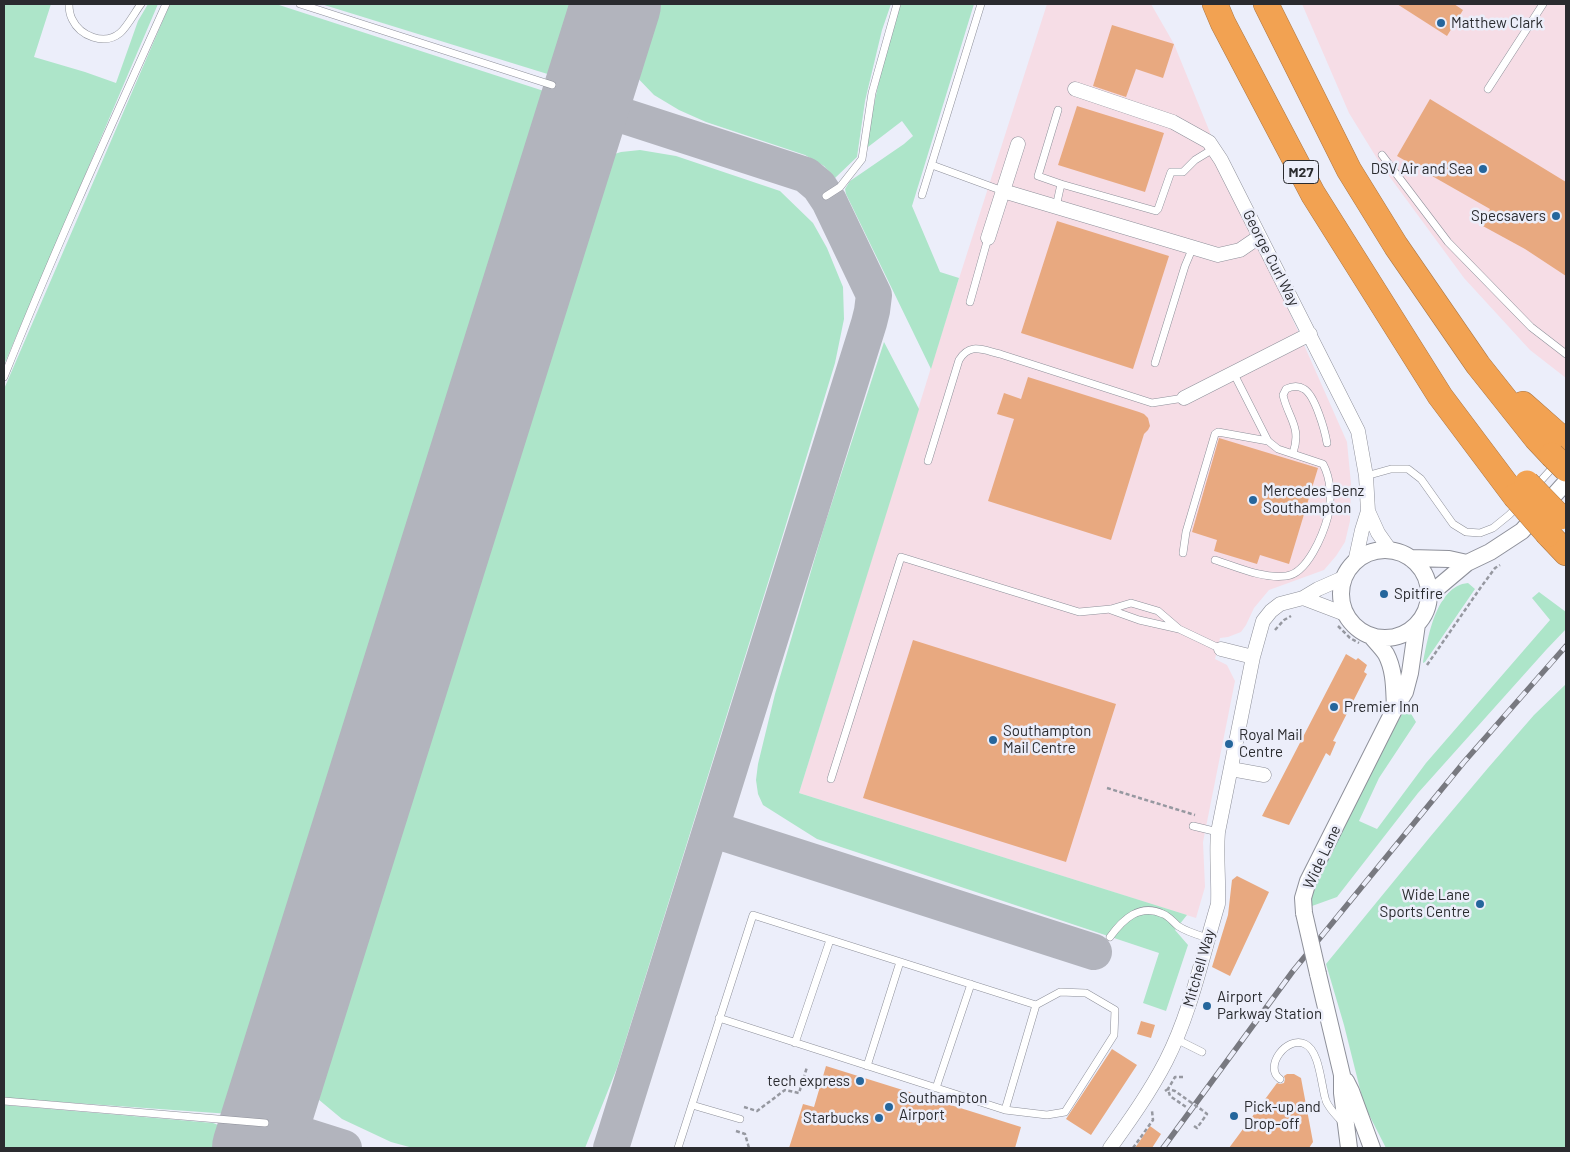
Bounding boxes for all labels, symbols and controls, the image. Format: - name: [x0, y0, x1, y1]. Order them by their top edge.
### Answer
- place label: Matthew Clark: [1451, 14, 1543, 32]
- marker: Matthew Clark: [1435, 17, 1447, 29]
- road number: M27: [1284, 160, 1318, 183]
- place label: DSV Air and Sea: [1371, 160, 1473, 178]
- marker: DSV Air and Sea: [1477, 163, 1489, 175]
- street label: George Curl Way: [1239, 207, 1303, 309]
- place label: Specsavers: [1471, 207, 1546, 225]
- marker: Specsavers: [1550, 210, 1562, 222]
- place label: Mercedes-Benz Southampton: [1263, 482, 1364, 517]
- marker: Mercedes-Benz Southampton: [1247, 494, 1259, 506]
- place label: Spitfire: [1394, 585, 1443, 603]
- marker: Spitfire: [1378, 588, 1390, 600]
- place label: Premier Inn: [1344, 698, 1419, 716]
- marker: Premier Inn: [1328, 701, 1340, 713]
- place label: Southampton Mail Centre: [1003, 722, 1091, 757]
- place label: Royal Mail Centre: [1239, 726, 1303, 761]
- marker: Southampton Mail Centre: [987, 734, 999, 746]
- marker: Royal Mail Centre: [1223, 738, 1235, 750]
- street label: Wide Lane: [1299, 822, 1345, 892]
- place label: Wide Lane Sports Centre: [1380, 886, 1470, 921]
- marker: Wide Lane Sports Centre: [1474, 898, 1486, 910]
- street label: Mitchell Way: [1179, 927, 1219, 1009]
- place label: Airport Parkway Station: [1217, 988, 1322, 1023]
- marker: Airport Parkway Station: [1201, 1000, 1213, 1012]
- place label: tech express: [767, 1072, 850, 1090]
- marker: tech express: [854, 1075, 866, 1087]
- place label: Southampton Airport: [899, 1089, 987, 1124]
- place label: Pick-up and Drop-off: [1244, 1098, 1321, 1133]
- marker: Southampton Airport: [883, 1101, 895, 1113]
- place label: Starbucks: [803, 1109, 869, 1127]
- marker: Pick-up and Drop-off: [1228, 1110, 1240, 1122]
- marker: Starbucks: [873, 1112, 885, 1124]

